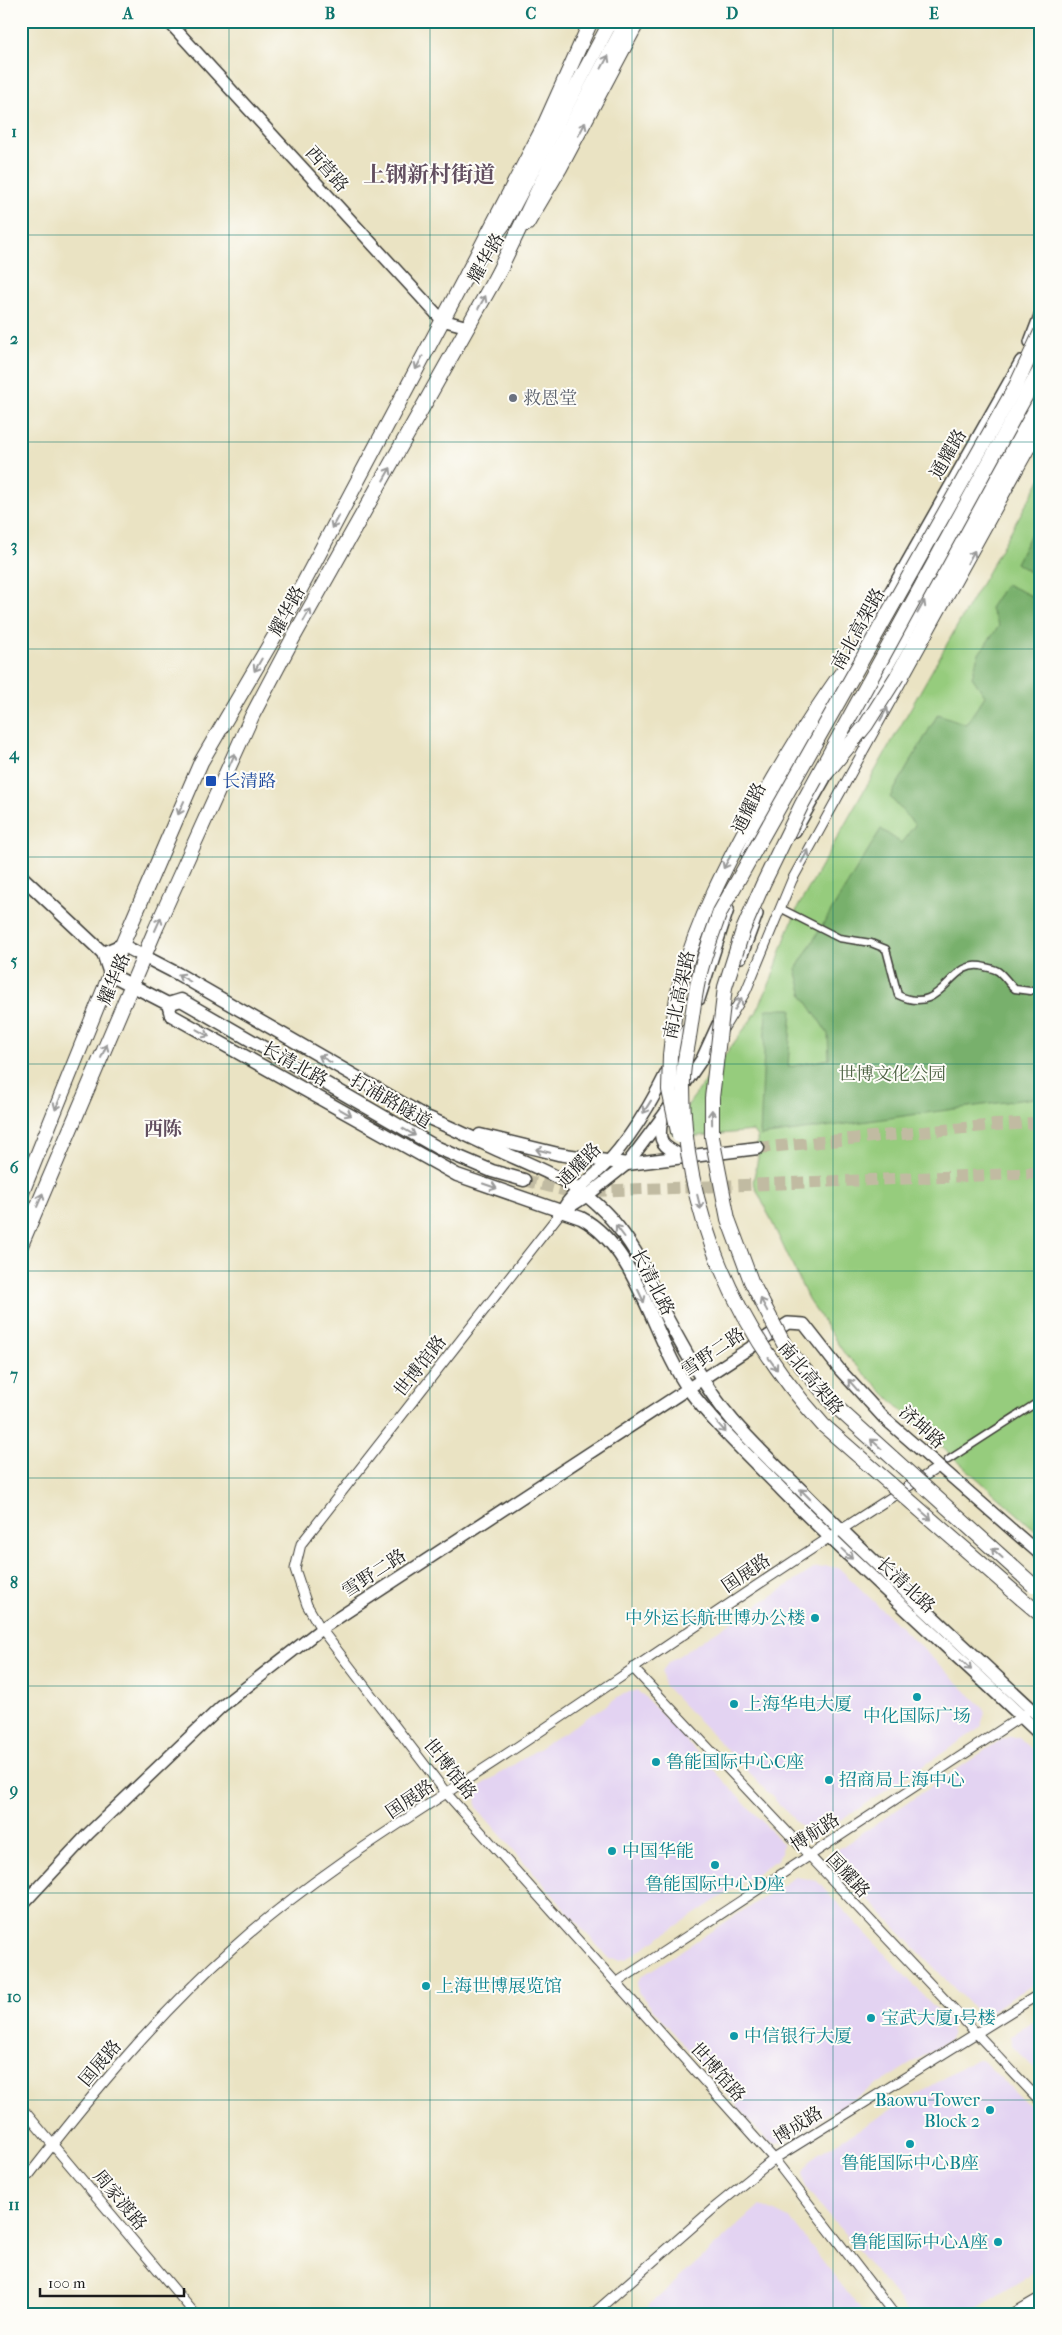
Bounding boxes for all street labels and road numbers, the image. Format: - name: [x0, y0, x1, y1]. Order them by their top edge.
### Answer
- street label: 西营路: [301, 142, 352, 196]
- street label: 耀华路: [464, 230, 509, 287]
- street label: 通耀路: [926, 426, 971, 483]
- street label: 耀华路: [265, 583, 310, 640]
- street label: 南北高架路: [827, 585, 889, 674]
- street label: 通耀路: [728, 779, 771, 837]
- street label: 南北高架路: [660, 949, 699, 1041]
- street label: 耀华路: [94, 950, 135, 1008]
- street label: 长清北路: [258, 1038, 331, 1091]
- street label: 打浦路隧道: [347, 1070, 435, 1133]
- street label: 通耀路: [553, 1139, 606, 1192]
- street label: 长清北路: [627, 1245, 678, 1319]
- street label: 雪野二路: [678, 1324, 749, 1381]
- street label: 世博馆路: [390, 1331, 451, 1401]
- street label: 南北高架路: [774, 1337, 848, 1420]
- street label: 济坤路: [895, 1402, 949, 1453]
- street label: 雪野二路: [338, 1545, 410, 1602]
- street label: 国展路: [718, 1550, 775, 1597]
- street label: 长清北路: [872, 1553, 939, 1618]
- street label: 世博馆路: [419, 1735, 480, 1804]
- street label: 国展路: [382, 1776, 439, 1823]
- street label: 博航路: [787, 1809, 844, 1856]
- street label: 国耀路: [822, 1848, 874, 1902]
- street label: 国展路: [75, 2036, 126, 2091]
- street label: 世博馆路: [686, 2039, 750, 2106]
- street label: 博成路: [770, 2102, 827, 2149]
- street label: 周家渡路: [88, 2166, 151, 2235]

